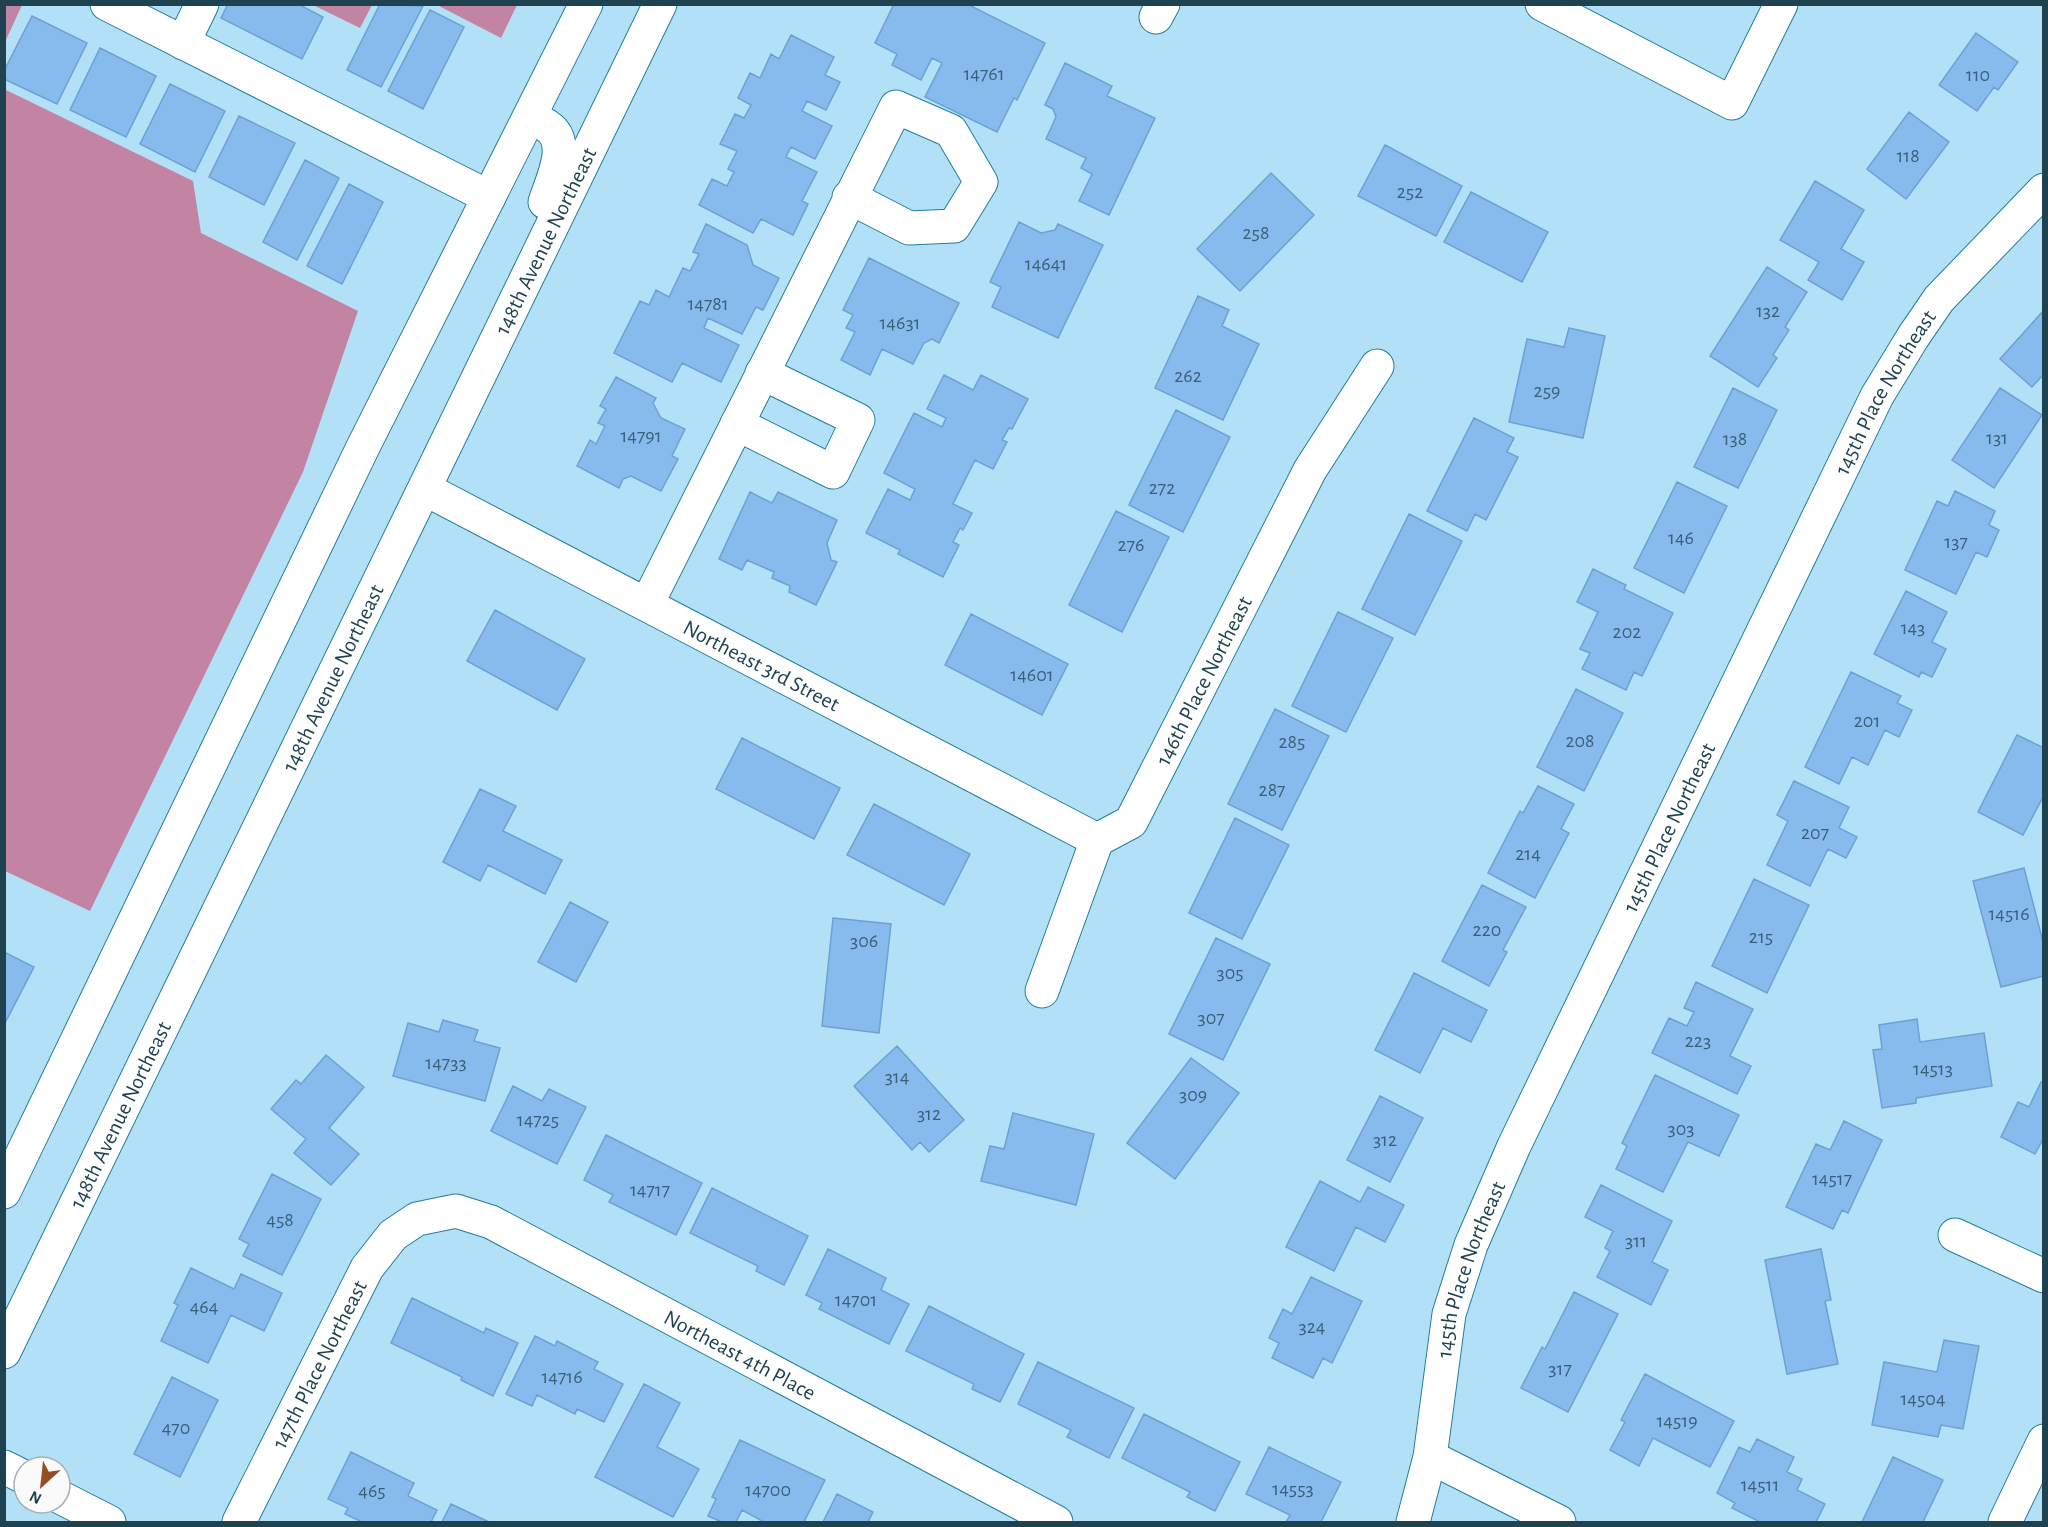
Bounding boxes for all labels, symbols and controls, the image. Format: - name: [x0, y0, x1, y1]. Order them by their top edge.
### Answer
- house number: 14761: [963, 64, 1005, 84]
- house number: 110: [1966, 65, 1990, 85]
- street label: 148th Avenue Northeast: [491, 144, 600, 338]
- house number: 118: [1896, 146, 1920, 166]
- house number: 252: [1397, 182, 1423, 202]
- house number: 258: [1243, 223, 1269, 243]
- house number: 14641: [1025, 254, 1067, 274]
- house number: 14781: [687, 294, 729, 314]
- house number: 132: [1756, 301, 1780, 321]
- street label: 145th Place Northeast: [1831, 306, 1940, 478]
- house number: 14631: [879, 313, 921, 333]
- house number: 262: [1174, 366, 1202, 386]
- house number: 259: [1534, 381, 1560, 401]
- house number: 14791: [620, 426, 662, 446]
- house number: 131: [1986, 428, 2008, 448]
- house number: 138: [1723, 429, 1747, 449]
- house number: 272: [1149, 478, 1175, 498]
- house number: 146: [1668, 528, 1694, 548]
- house number: 137: [1944, 532, 1968, 552]
- house number: 276: [1118, 535, 1144, 555]
- street label: 148th Avenue Northeast: [278, 581, 388, 775]
- street label: 146th Place Northeast: [1152, 593, 1256, 769]
- street label: Northeast 3rd Street: [680, 616, 843, 716]
- house number: 143: [1901, 618, 1925, 638]
- house number: 202: [1613, 622, 1641, 642]
- house number: 14601: [1010, 665, 1054, 685]
- house number: 201: [1854, 711, 1880, 731]
- house number: 208: [1565, 731, 1595, 751]
- house number: 285: [1279, 732, 1305, 752]
- street label: 145th Place Northeast: [1619, 740, 1719, 916]
- house number: 287: [1259, 780, 1285, 800]
- house number: 207: [1801, 823, 1829, 843]
- house number: 214: [1515, 844, 1541, 864]
- house number: 14516: [1988, 904, 2030, 924]
- house number: 220: [1473, 920, 1501, 940]
- house number: 215: [1749, 927, 1773, 947]
- house number: 306: [850, 931, 878, 951]
- house number: 305: [1216, 963, 1244, 983]
- house number: 307: [1197, 1008, 1225, 1028]
- street label: 148th Avenue Northeast: [66, 1018, 175, 1212]
- house number: 223: [1685, 1031, 1711, 1051]
- house number: 14733: [425, 1053, 467, 1073]
- house number: 14513: [1913, 1059, 1953, 1079]
- house number: 314: [885, 1067, 909, 1087]
- house number: 309: [1179, 1085, 1207, 1105]
- house number: 312: [917, 1104, 941, 1124]
- house number: 14725: [517, 1110, 559, 1130]
- house number: 303: [1667, 1119, 1695, 1139]
- house number: 312: [1373, 1130, 1397, 1150]
- house number: 14517: [1812, 1169, 1852, 1189]
- street label: 145th Place Northeast: [1433, 1178, 1509, 1359]
- house number: 14717: [630, 1180, 670, 1200]
- house number: 458: [266, 1210, 294, 1230]
- house number: 311: [1625, 1231, 1647, 1251]
- street label: 147th Place Northeast: [268, 1277, 371, 1452]
- house number: 14701: [835, 1290, 877, 1310]
- house number: 464: [190, 1297, 218, 1317]
- street label: Northeast 4th Place: [660, 1306, 819, 1404]
- house number: 324: [1299, 1317, 1325, 1337]
- house number: 317: [1548, 1359, 1572, 1379]
- house number: 14716: [541, 1367, 583, 1387]
- house number: 14504: [1900, 1389, 1946, 1409]
- house number: 14519: [1656, 1411, 1698, 1431]
- house number: 470: [162, 1418, 190, 1438]
- north arrow: [12, 1455, 72, 1515]
- house number: 14511: [1741, 1475, 1779, 1495]
- house number: 14553: [1272, 1479, 1314, 1499]
- house number: 14700: [745, 1480, 791, 1500]
- house number: 465: [358, 1481, 386, 1501]
- text: N: [27, 1488, 44, 1507]

